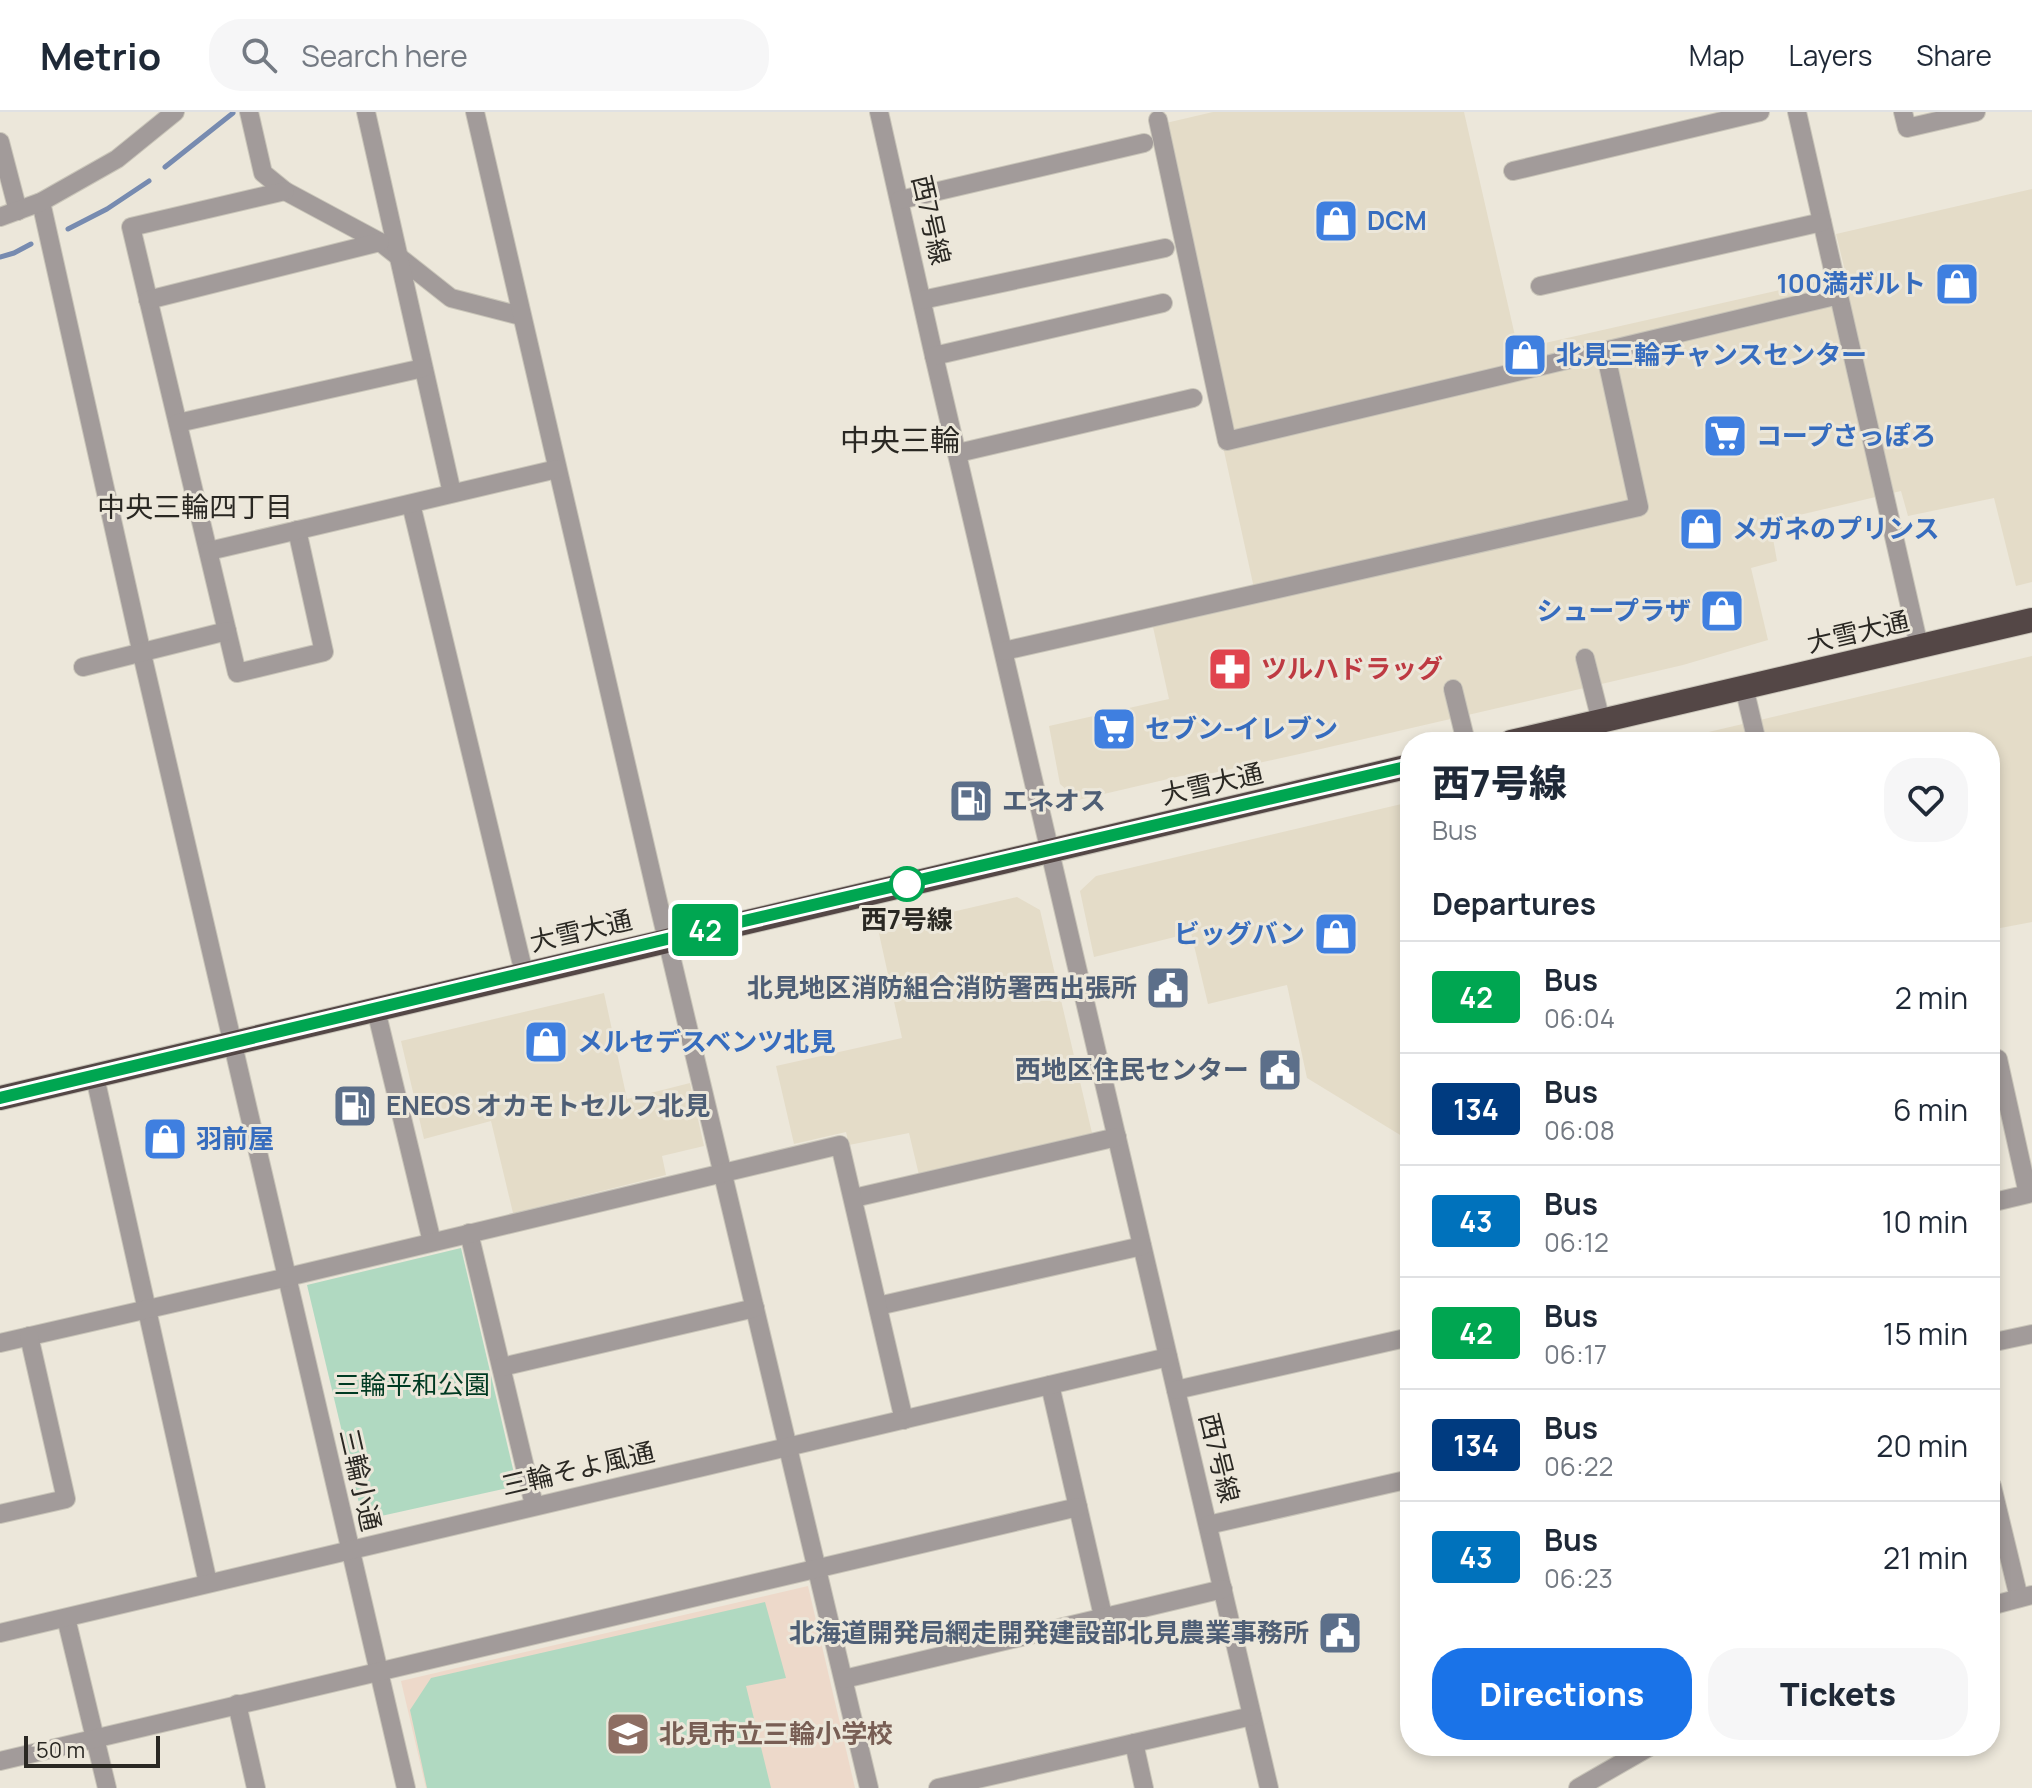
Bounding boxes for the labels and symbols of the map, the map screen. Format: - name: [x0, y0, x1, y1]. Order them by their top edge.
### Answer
- street label: 西7号線: [904, 171, 960, 268]
- shop icon: DCM: [1312, 197, 1360, 245]
- place label: DCM: [1367, 202, 1427, 238]
- shop icon: 100満ボルト: [1933, 260, 1981, 308]
- place label: 100満ボルト: [1776, 265, 1926, 301]
- shop icon: 北見三輪チャンスセンター: [1501, 331, 1549, 379]
- place label: 北見三輪チャンスセンター: [1556, 336, 1867, 372]
- supermarket icon: コープさっぽろ: [1701, 412, 1749, 460]
- place label: コープさっぽろ: [1756, 417, 1936, 453]
- district label: 中央三輪: [840, 419, 960, 460]
- district label: 中央三輪四丁目: [97, 487, 293, 525]
- shop icon: メガネのプリンス: [1677, 505, 1725, 553]
- place label: メガネのプリンス: [1732, 510, 1939, 546]
- shop icon: シュープラザ: [1698, 587, 1746, 635]
- place label: シュープラザ: [1537, 592, 1691, 628]
- street label: 大雪大通: [1803, 602, 1912, 660]
- pharmacy icon: ツルハドラッグ: [1206, 645, 1254, 693]
- place label: ツルハドラッグ: [1261, 650, 1443, 686]
- supermarket icon: セブン-イレブン: [1090, 705, 1138, 753]
- place label: セブン-イレブン: [1145, 710, 1338, 746]
- street label: 大雪大通: [1157, 754, 1266, 812]
- fuel station icon: エネオス: [947, 777, 995, 825]
- place label: エネオス: [1002, 782, 1106, 818]
- marker: 西7号線: [890, 867, 924, 901]
- street label: 大雪大通: [526, 901, 635, 959]
- place label: 西7号線: [861, 901, 953, 937]
- line badge: 42: [669, 904, 741, 956]
- shop icon: ビッグバン: [1312, 910, 1360, 958]
- place label: ビッグバン: [1174, 915, 1305, 951]
- public building icon: 北見地区消防組合消防署西出張所: [1144, 964, 1192, 1012]
- place label: 北見地区消防組合消防署西出張所: [747, 969, 1137, 1005]
- shop icon: メルセデスベンツ北見: [522, 1018, 570, 1066]
- place label: メルセデスベンツ北見: [577, 1023, 835, 1059]
- public building icon: 西地区住民センター: [1256, 1046, 1304, 1094]
- place label: 西地区住民センター: [1015, 1051, 1249, 1087]
- fuel station icon: ENEOS オカモトセルフ北見: [331, 1082, 379, 1130]
- place label: ENEOS オカモトセルフ北見: [386, 1087, 710, 1123]
- shop icon: 羽前屋: [141, 1115, 189, 1163]
- place label: 羽前屋: [196, 1120, 274, 1156]
- park label: 三輪平和公園: [334, 1366, 490, 1402]
- street label: 西7号線: [1191, 1409, 1248, 1506]
- street label: 三輪小通: [332, 1425, 390, 1534]
- street label: 三輪そよ風通: [498, 1433, 658, 1503]
- public building icon: 北海道開発局網走開発建設部北見農業事務所: [1316, 1609, 1364, 1657]
- place label: 北海道開発局網走開発建設部北見農業事務所: [789, 1614, 1309, 1650]
- school or university icon: 北見市立三輪小学校: [604, 1710, 652, 1758]
- place label: 北見市立三輪小学校: [659, 1715, 893, 1751]
- scale bar: [24, 1732, 160, 1768]

